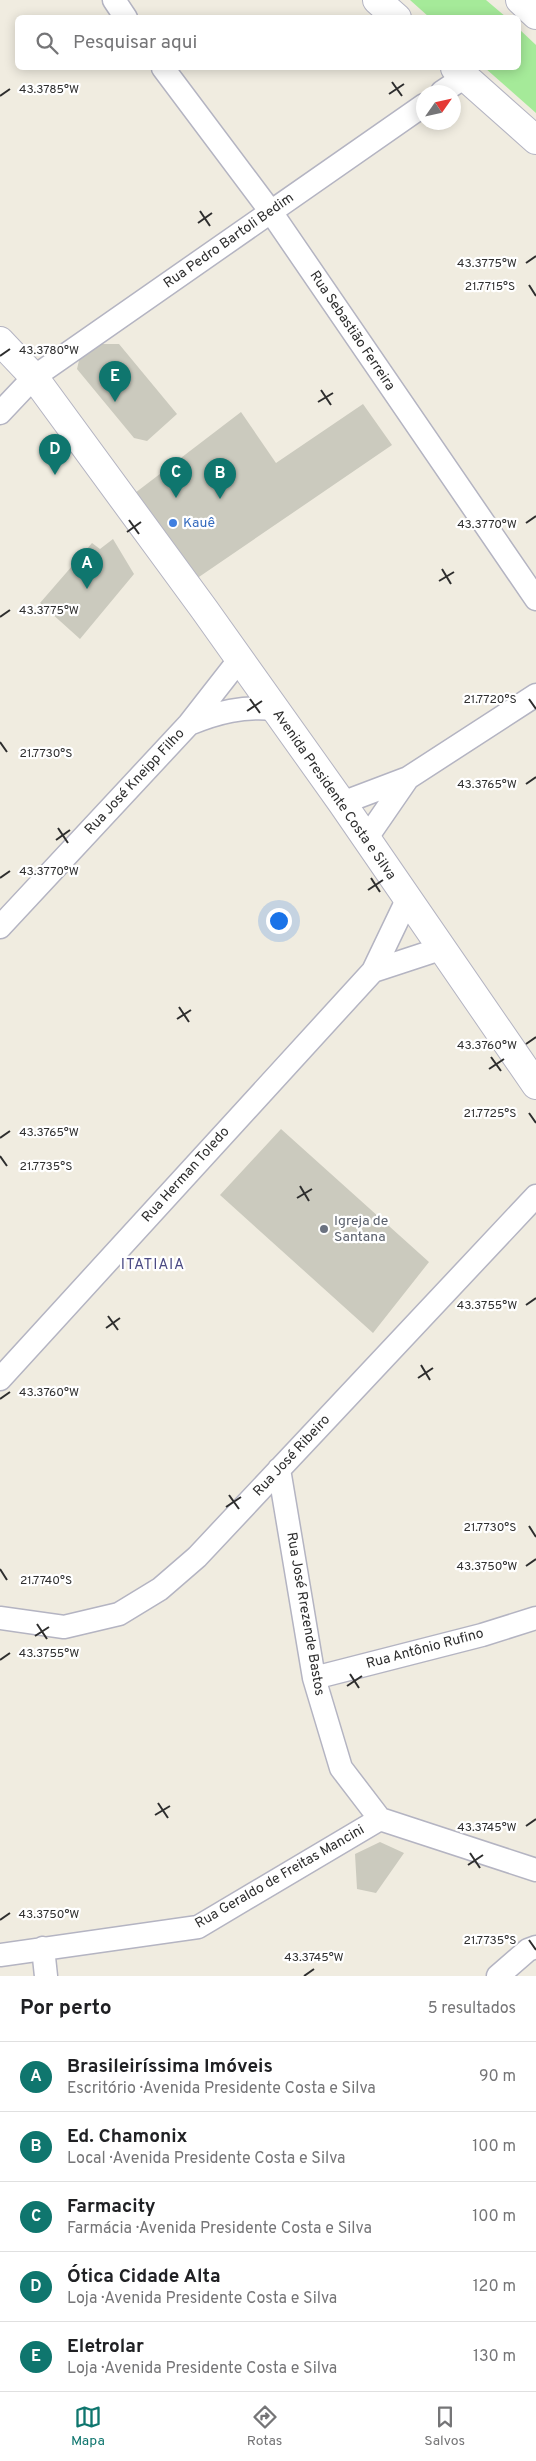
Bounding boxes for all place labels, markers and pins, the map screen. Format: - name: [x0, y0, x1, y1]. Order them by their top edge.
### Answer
- pin: E: [99, 361, 131, 402]
- pin: D: [39, 434, 71, 475]
- pin: C: [160, 457, 192, 498]
- pin: B: [204, 458, 236, 499]
- place label: Kauê: [183, 515, 215, 532]
- marker: Kauê: [167, 517, 179, 529]
- pin: A: [71, 548, 103, 589]
- place label: Igreja de Santana: [334, 1213, 388, 1246]
- marker: Igreja de Santana: [318, 1223, 330, 1235]

